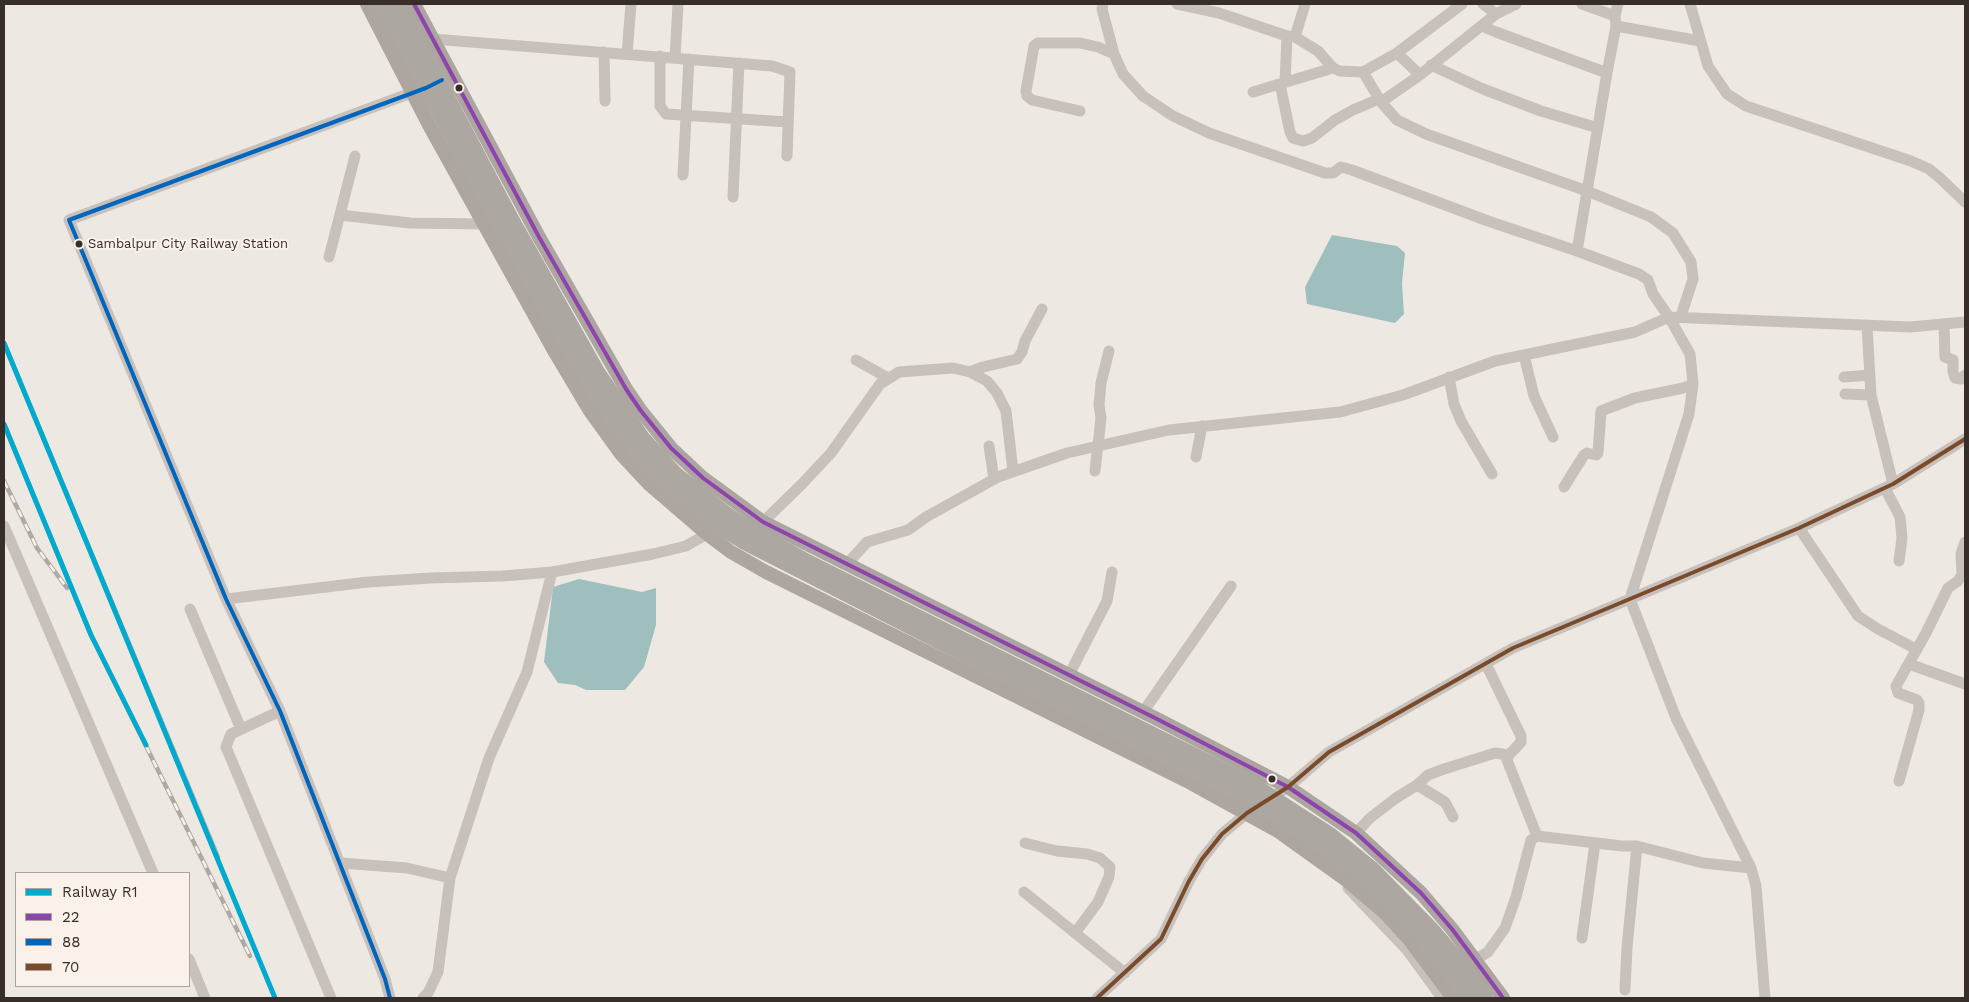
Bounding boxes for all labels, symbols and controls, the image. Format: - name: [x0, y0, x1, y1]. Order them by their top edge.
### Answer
- unlabelled marker: [454, 83, 464, 93]
- place label: Sambalpur City Railway Station: [88, 236, 288, 252]
- marker: Sambalpur City Railway Station: [74, 239, 84, 249]
- unlabelled marker: [1267, 774, 1277, 784]
- legend: [15, 872, 190, 987]
- text: Railway R1: [62, 883, 138, 901]
- text: 22: [62, 908, 80, 926]
- text: 88: [62, 933, 80, 951]
- text: 70: [62, 958, 79, 976]

